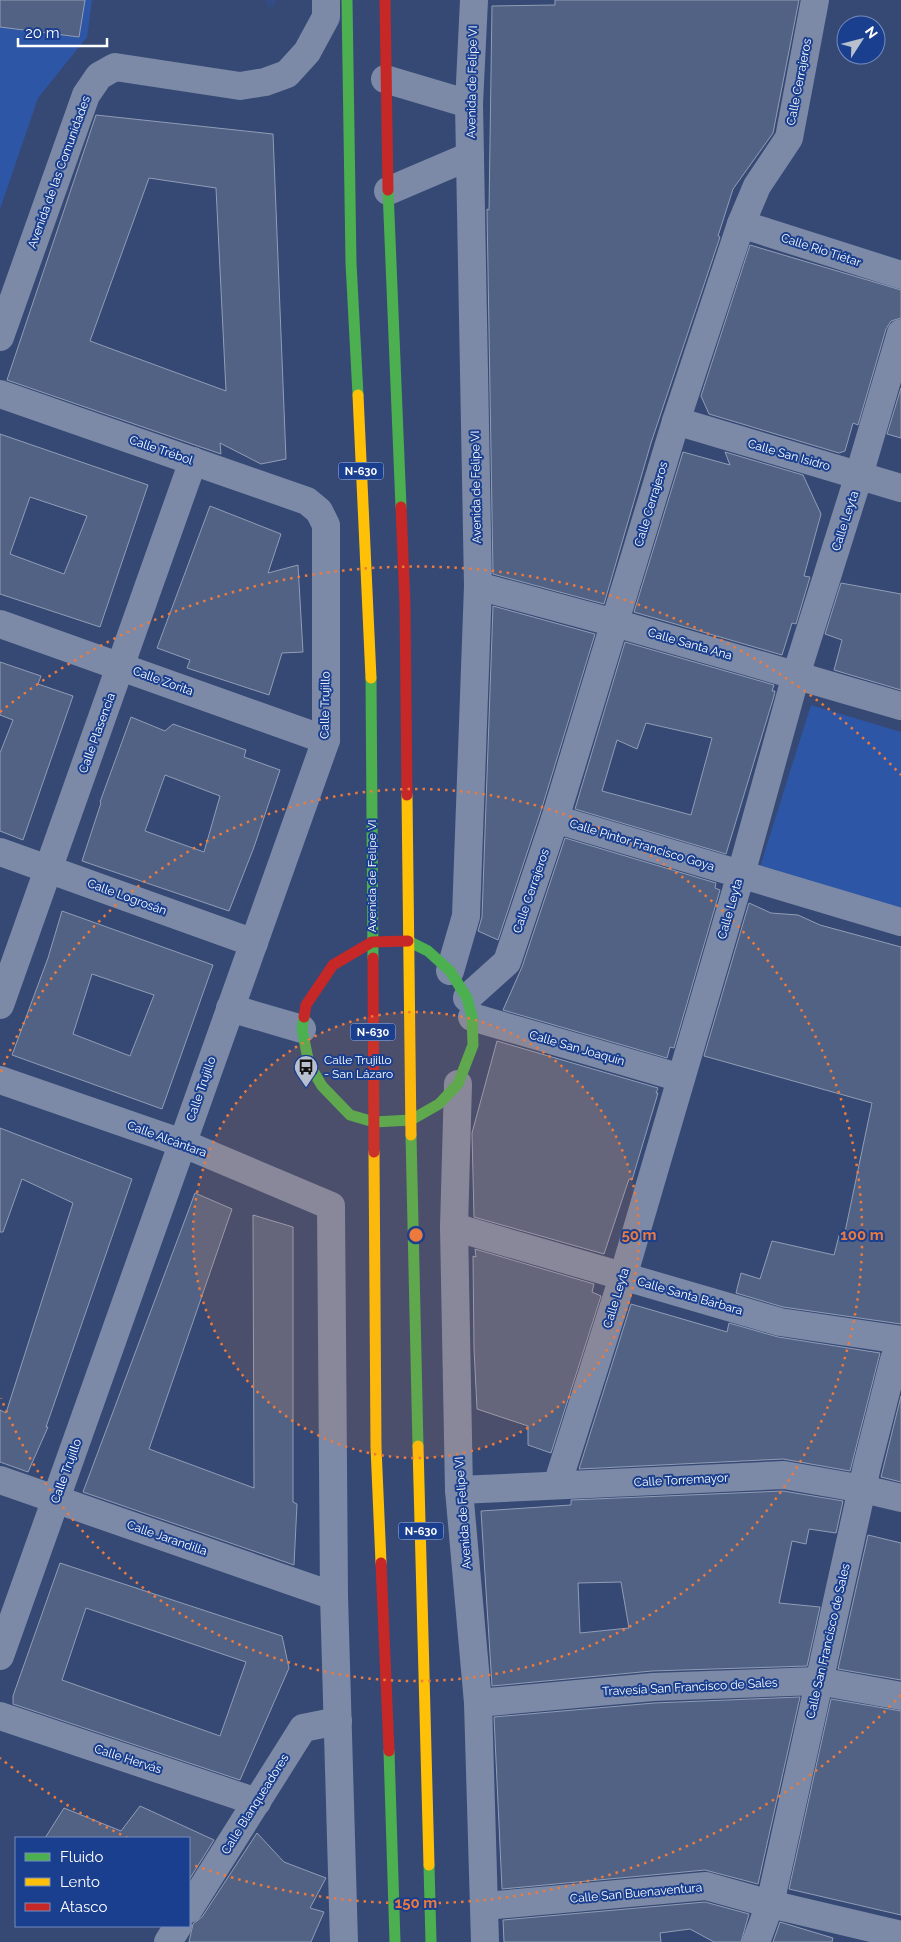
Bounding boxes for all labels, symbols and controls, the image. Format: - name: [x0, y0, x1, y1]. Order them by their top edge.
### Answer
- scale bar: [18, 15, 106, 47]
- north arrow: [836, 15, 886, 65]
- text: N: [862, 23, 881, 41]
- text: 20 m: [25, 24, 60, 42]
- street label: Avenida de Felipe VI: [464, 25, 480, 139]
- street label: Calle Cerrajeros: [784, 37, 814, 127]
- street label: Avenida de las Comunidades: [25, 94, 93, 250]
- street label: Calle Río Tiétar: [779, 230, 864, 270]
- street label: Avenida de Felipe VI: [468, 430, 484, 544]
- street label: Calle Trébol: [127, 433, 195, 468]
- street label: Calle San Isidro: [746, 437, 832, 473]
- street label: Calle Cerrajeros: [631, 460, 671, 548]
- road number: N-630: [338, 462, 384, 480]
- street label: Calle Leyta: [829, 489, 861, 553]
- street label: Calle Santa Ana: [646, 625, 734, 663]
- street label: Calle Zorita: [131, 664, 195, 698]
- street label: Calle Trujillo: [317, 671, 333, 739]
- street label: Calle Plasencia: [76, 691, 118, 775]
- street label: Calle Pintor Francisco Goya: [568, 816, 716, 874]
- street label: Avenida de Felipe VI: [365, 819, 379, 933]
- street label: Calle Cerrajeros: [510, 847, 552, 935]
- street label: Calle Logrosán: [85, 876, 169, 918]
- street label: Calle Leyta: [715, 877, 745, 941]
- road number: N-630: [350, 1024, 396, 1040]
- street label: Calle San Joaquín: [528, 1028, 626, 1068]
- place label: Calle Trujillo - San Lázaro: [324, 1053, 393, 1081]
- bus stop icon: Calle Trujillo - San Lázaro: [293, 1054, 319, 1088]
- street label: Calle Trujillo: [183, 1055, 219, 1123]
- street label: Calle Alcántara: [125, 1118, 209, 1160]
- centre of rings: [407, 1226, 425, 1244]
- text: 50 m: [621, 1226, 657, 1244]
- text: 100 m: [840, 1226, 884, 1244]
- street label: Calle Leyta: [600, 1266, 632, 1330]
- street label: Calle Santa Bárbara: [636, 1274, 744, 1318]
- street label: Calle Trujillo: [48, 1437, 84, 1505]
- street label: Avenida de Felipe VI: [452, 1456, 474, 1570]
- street label: Calle Torremayor: [633, 1470, 729, 1489]
- street label: Calle Jarandilla: [125, 1518, 209, 1558]
- road number: N-630: [398, 1522, 444, 1540]
- street label: Calle San Francisco de Sales: [803, 1562, 853, 1720]
- street label: Travesía San Francisco de Sales: [602, 1675, 778, 1699]
- street label: Calle Hervás: [93, 1742, 164, 1777]
- street label: Calle Blanqueadores: [218, 1751, 292, 1857]
- legend: [15, 1837, 190, 1927]
- text: Fluido: [60, 1848, 103, 1866]
- text: Lento: [60, 1873, 100, 1891]
- street label: Calle San Buenaventura: [569, 1880, 703, 1906]
- text: 150 m: [395, 1894, 437, 1912]
- text: Atasco: [60, 1898, 107, 1916]

